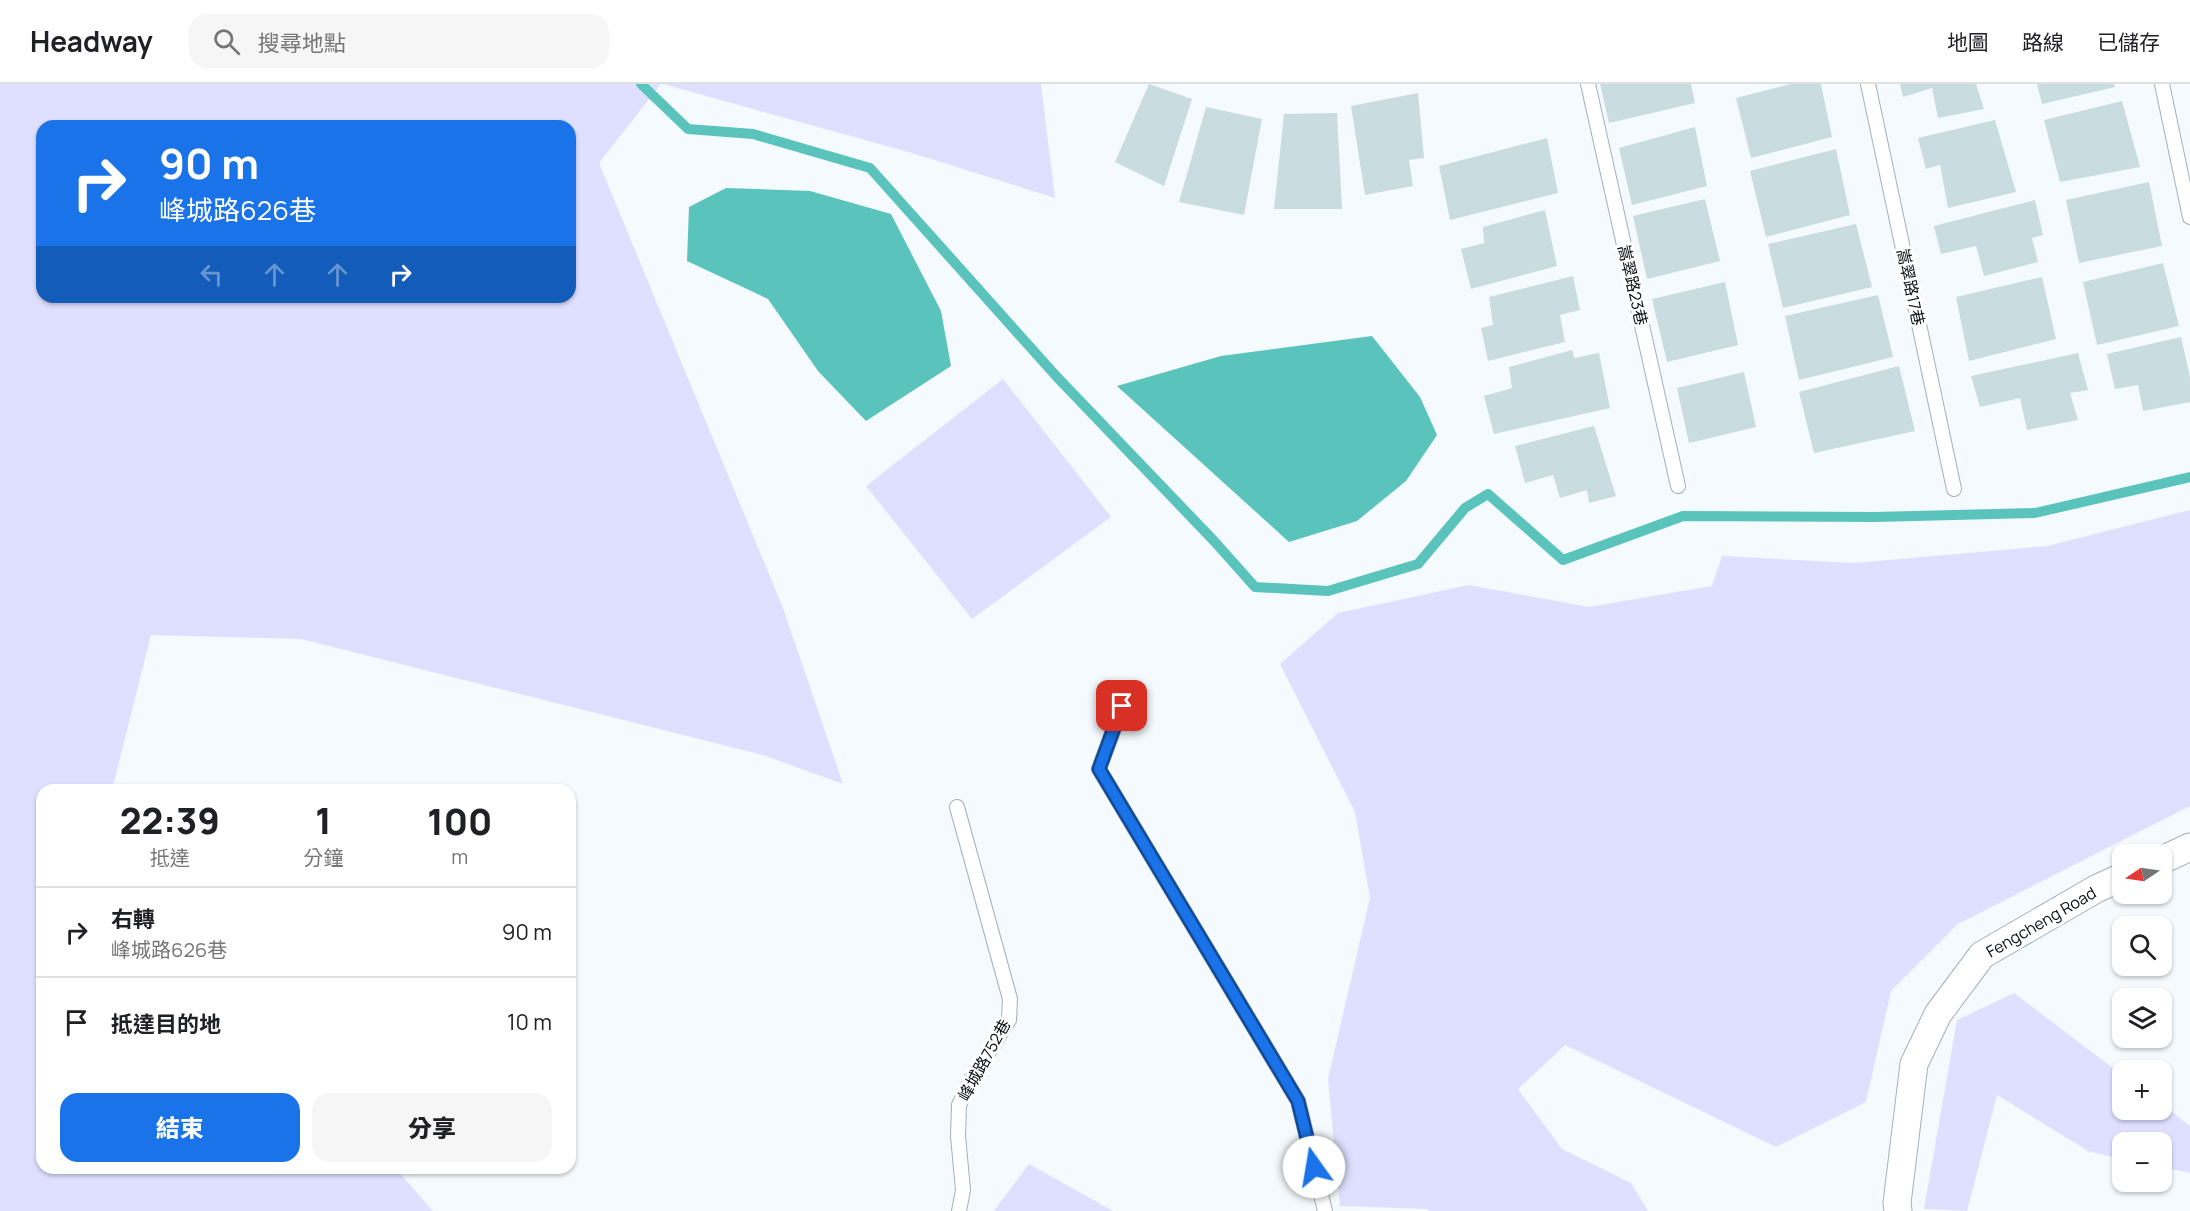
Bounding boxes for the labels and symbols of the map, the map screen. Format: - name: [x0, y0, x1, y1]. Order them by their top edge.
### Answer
- street label: 嵩翠路23巷: [1613, 243, 1653, 327]
- street label: 嵩翠路17巷: [1892, 246, 1930, 328]
- pin: [1096, 680, 1147, 731]
- north arrow: [2112, 844, 2172, 904]
- street label: Fengcheng Road: [1982, 882, 2100, 962]
- street label: 峰城路752巷: [953, 1015, 1015, 1105]
- position arrow: [1282, 1135, 1346, 1199]

